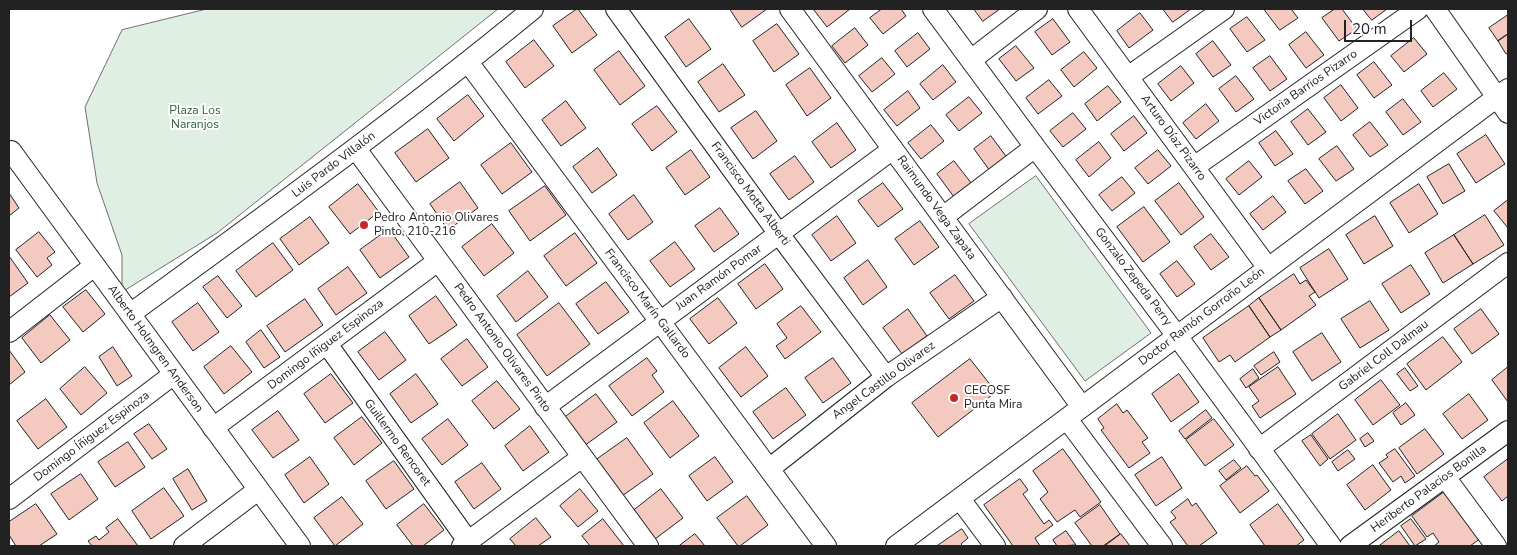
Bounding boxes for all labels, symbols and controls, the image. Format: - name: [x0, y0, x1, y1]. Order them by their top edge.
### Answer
- scale bar: [1347, 10, 1414, 42]
- text: 20 m: [1352, 19, 1387, 39]
- street label: Victoria Barrios Pizarro: [1252, 47, 1360, 129]
- street label: Arturo Díaz Pizarro: [1137, 92, 1209, 184]
- park label: Plaza Los Naranjos: [169, 104, 221, 132]
- street label: Luis Pardo Villalón: [289, 129, 379, 201]
- street label: Francisco Motta Alberti: [707, 139, 793, 249]
- street label: Raimundo Vega Zapata: [893, 153, 979, 263]
- place label: Pedro Antonio Olivares Pinto, 210-216: [374, 211, 499, 239]
- marker: Pedro Antonio Olivares Pinto, 210-216: [358, 219, 370, 231]
- street label: Gonzalo Zepeda Perry: [1091, 225, 1175, 329]
- street label: Juan Ramón Pomar: [673, 242, 765, 314]
- street label: Francisco Marín Gallardo: [601, 246, 693, 362]
- street label: Doctor Ramón Gorroño León: [1136, 265, 1268, 369]
- street label: Pedro Antonio Olivares Pinto: [450, 281, 554, 415]
- street label: Alberto Holmgren Anderson: [104, 283, 206, 415]
- street label: Domingo Iñiguez Espinoza: [265, 297, 387, 393]
- street label: Gabriel Coll Dalmau: [1336, 317, 1432, 395]
- street label: Angel Castillo Olivarez: [830, 339, 938, 423]
- place label: CECOSF Punta Mira: [964, 384, 1022, 412]
- street label: Domingo Íñiguez Espinoza: [31, 389, 153, 485]
- marker: CECOSF Punta Mira: [948, 392, 960, 404]
- street label: Guillermo Rencoret: [361, 397, 433, 489]
- street label: Heriberto Palacios Bonilla: [1368, 442, 1490, 536]

